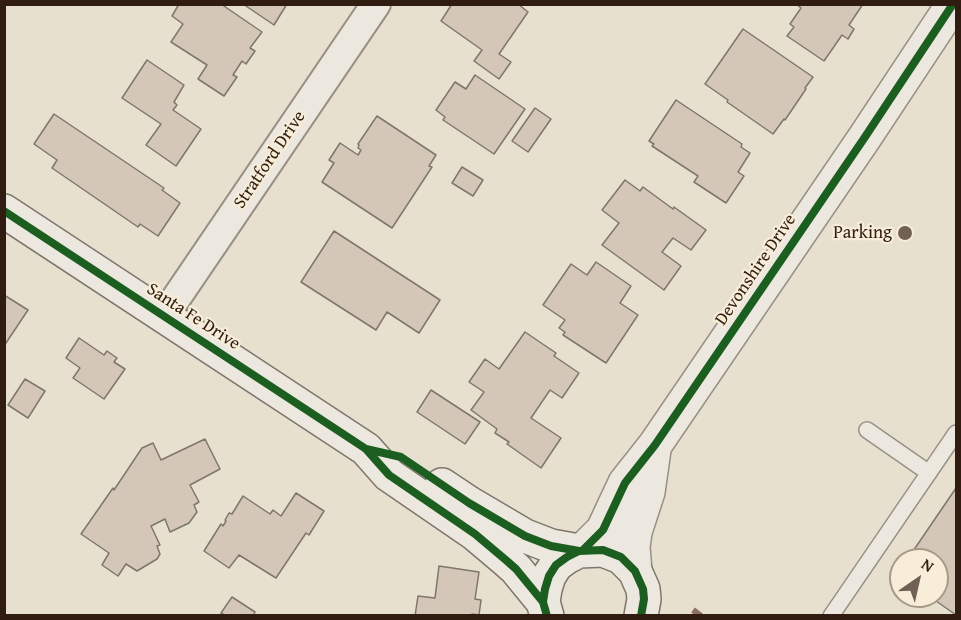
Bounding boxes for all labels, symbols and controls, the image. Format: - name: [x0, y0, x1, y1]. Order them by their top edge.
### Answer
- street label: Stratford Drive: [229, 107, 311, 213]
- street label: Devonshire Drive: [711, 210, 801, 330]
- place label: Parking: [833, 222, 892, 244]
- marker: Parking: [896, 224, 914, 242]
- street label: Santa Fe Drive: [142, 279, 244, 355]
- north arrow: [889, 548, 949, 608]
- text: N: [917, 552, 939, 578]

